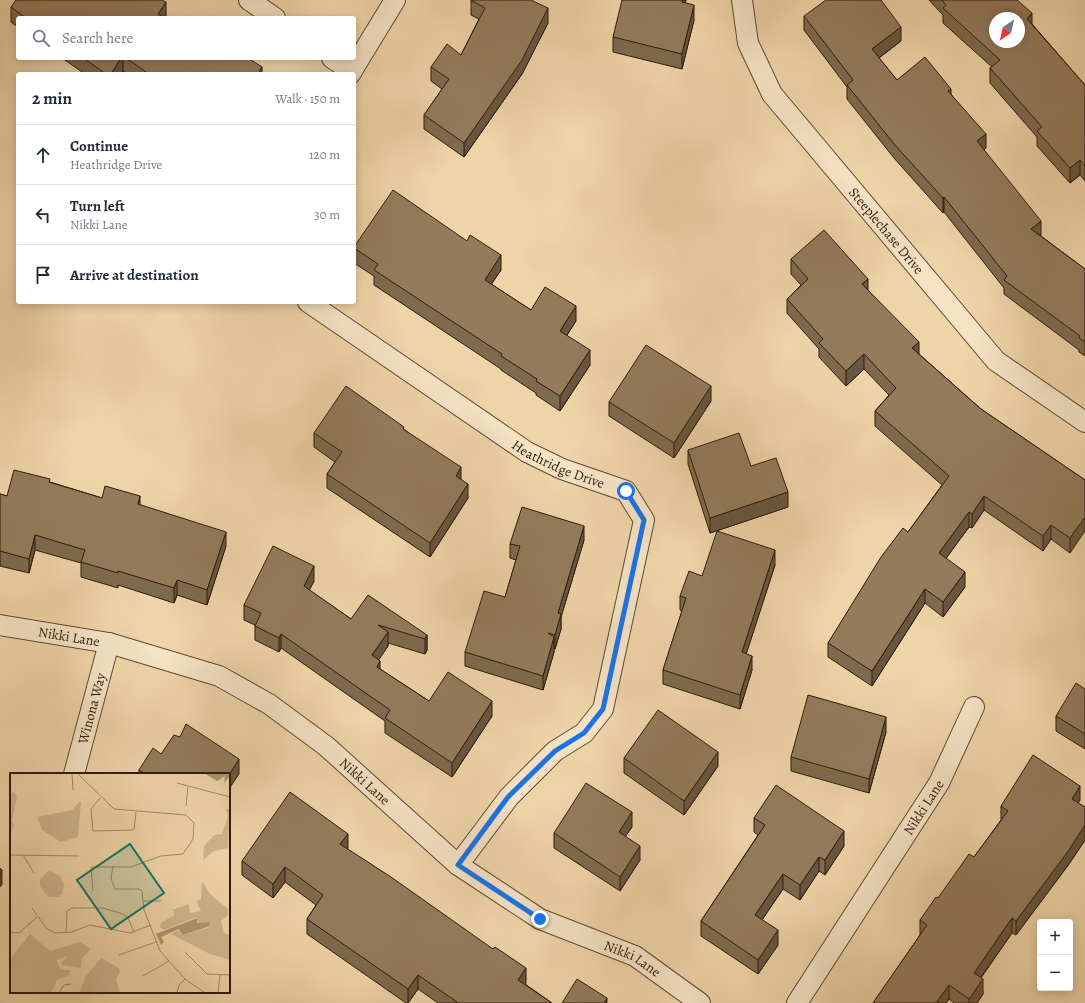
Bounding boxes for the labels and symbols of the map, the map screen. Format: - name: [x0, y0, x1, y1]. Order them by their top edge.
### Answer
- north arrow: [989, 12, 1025, 48]
- street label: Steeplechase Drive: [845, 183, 928, 278]
- street label: Heathridge Drive: [508, 435, 607, 492]
- route start: [617, 482, 635, 500]
- street label: Nikki Lane: [37, 622, 101, 651]
- street label: Winona Way: [73, 670, 110, 747]
- street label: Nikki Lane: [336, 753, 394, 809]
- inset map: [10, 773, 230, 993]
- street label: Nikki Lane: [899, 776, 948, 839]
- route end: [531, 910, 549, 928]
- street label: Nikki Lane: [601, 935, 665, 981]

